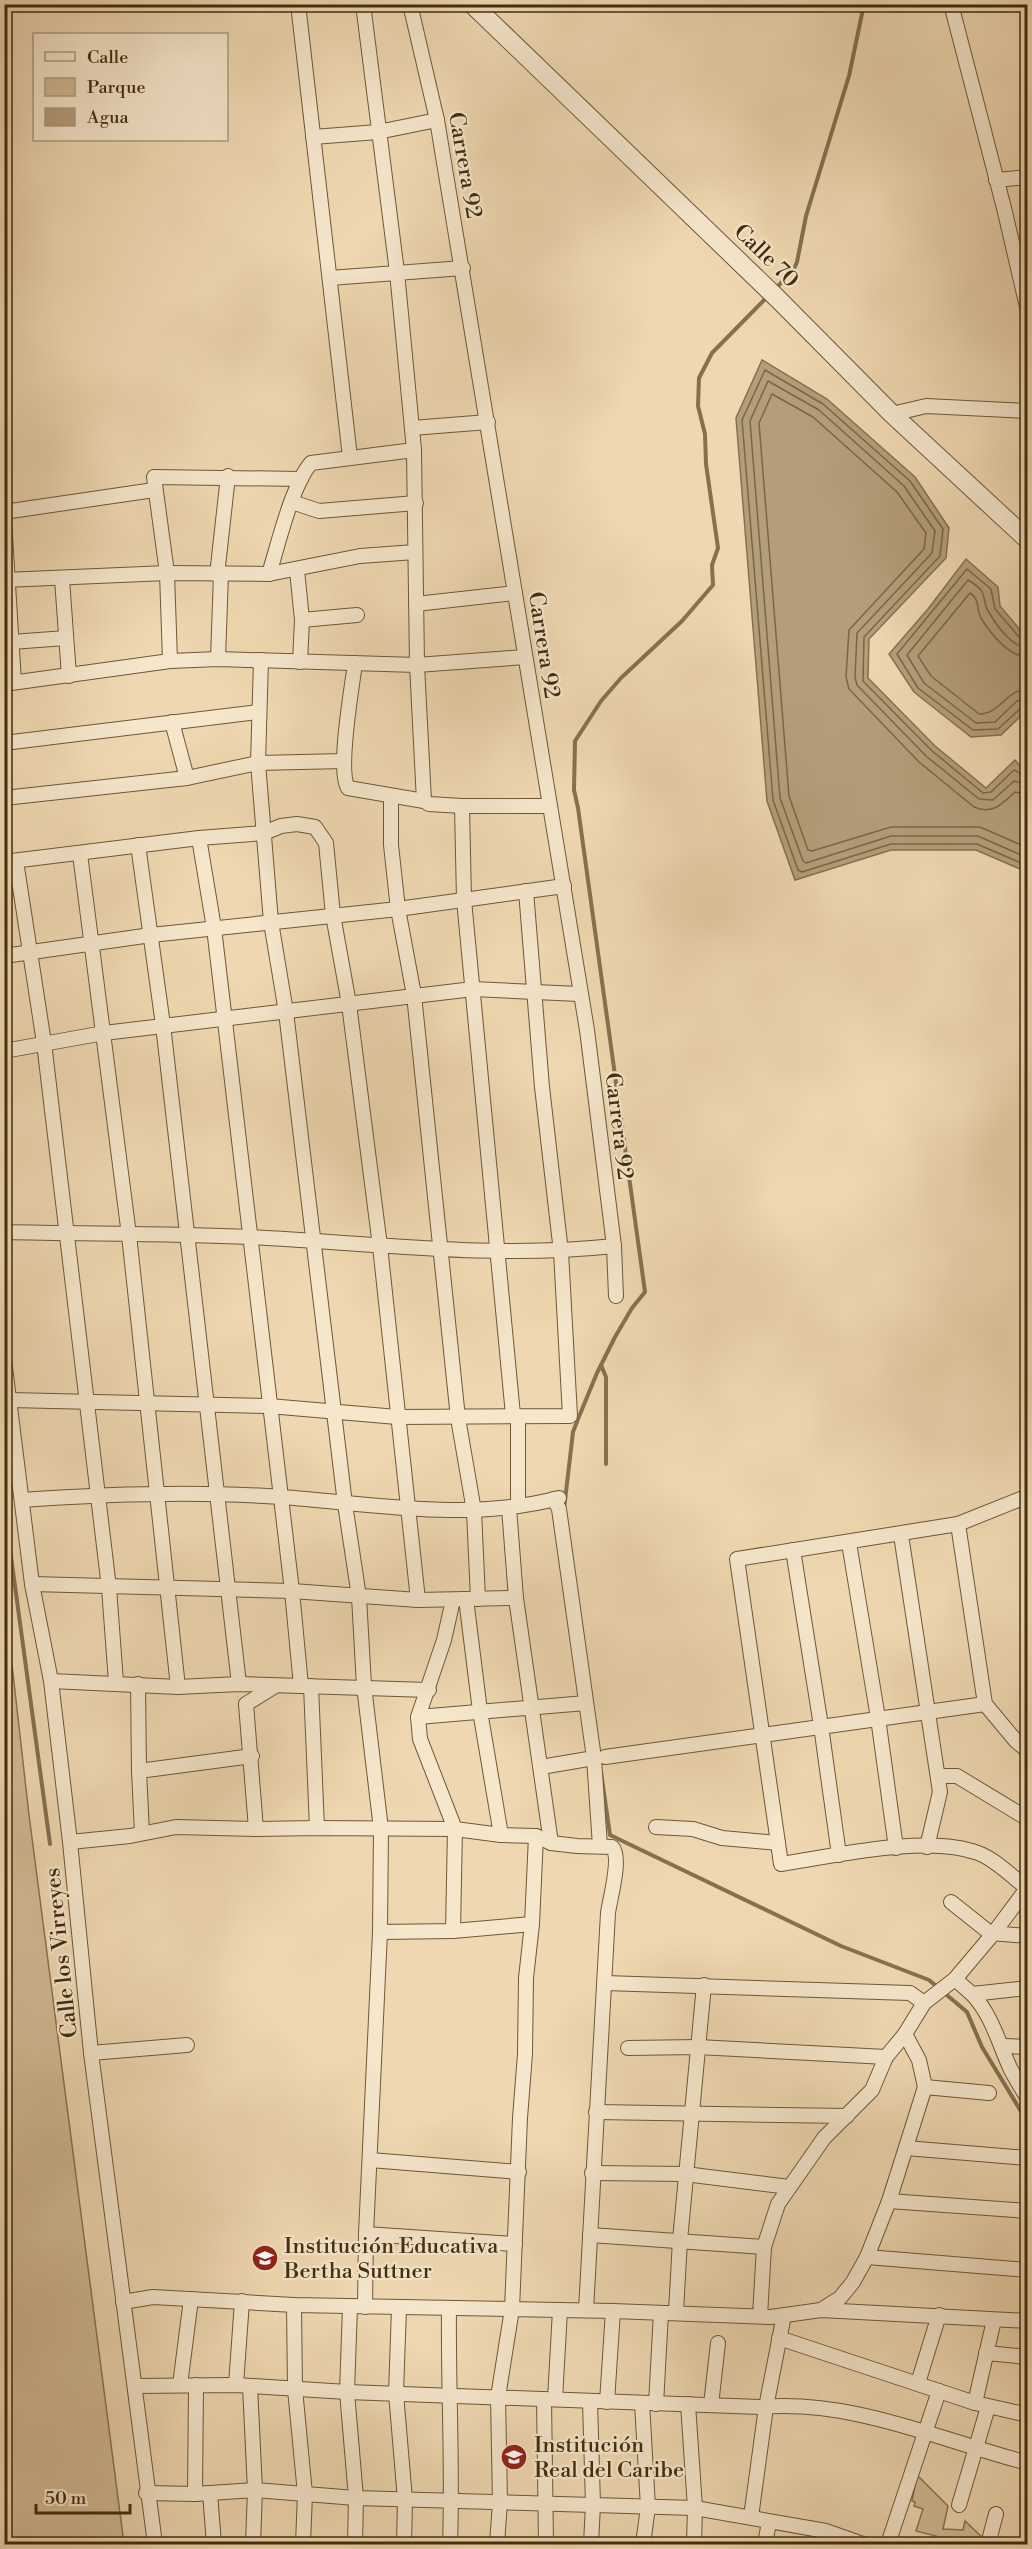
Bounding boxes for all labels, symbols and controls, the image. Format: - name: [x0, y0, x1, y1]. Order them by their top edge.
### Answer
- legend: [33, 33, 228, 141]
- text: Calle: [87, 46, 128, 69]
- text: Parque: [87, 76, 146, 99]
- text: Agua: [86, 106, 129, 129]
- street label: Carrera 92: [442, 110, 487, 221]
- street label: Calle 70: [728, 219, 804, 294]
- street label: Carrera 92: [522, 590, 565, 700]
- street label: Carrera 92: [599, 1071, 638, 1181]
- street label: Calle los Virreyes: [39, 1866, 84, 2039]
- place label: Institución Educativa Bertha Suttner: [283, 2233, 499, 2285]
- school or university icon: Institución Educativa Bertha Suttner: [250, 2243, 280, 2273]
- place label: Institución Real del Caribe: [534, 2432, 684, 2484]
- school or university icon: Institución Real del Caribe: [499, 2442, 529, 2472]
- scale bar: [36, 2477, 130, 2515]
- text: 50 m: [45, 2487, 87, 2510]

